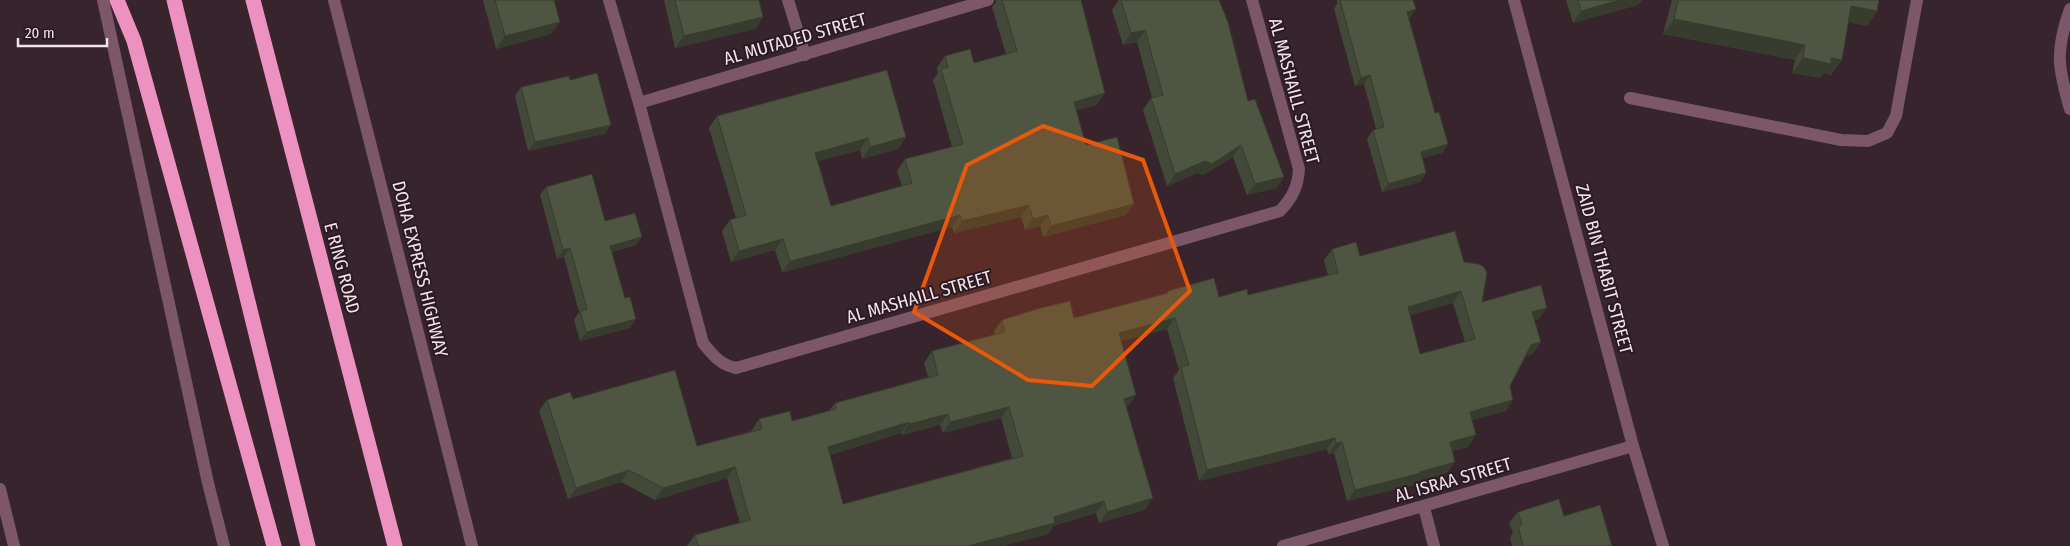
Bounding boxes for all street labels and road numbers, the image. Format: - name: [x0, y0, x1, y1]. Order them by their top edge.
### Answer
- street label: AL MUTADED STREET: [721, 8, 870, 70]
- street label: AL MASHAILL STREET: [1264, 16, 1324, 167]
- street label: DOHA EXPRESS HIGHWAY: [387, 179, 453, 359]
- street label: ZAID BIN THABIT STREET: [1571, 182, 1637, 357]
- street label: E RING ROAD: [319, 220, 365, 316]
- street label: AL MASHAILL STREET: [844, 266, 995, 328]
- street label: AL ISRAA STREET: [1392, 453, 1514, 507]

